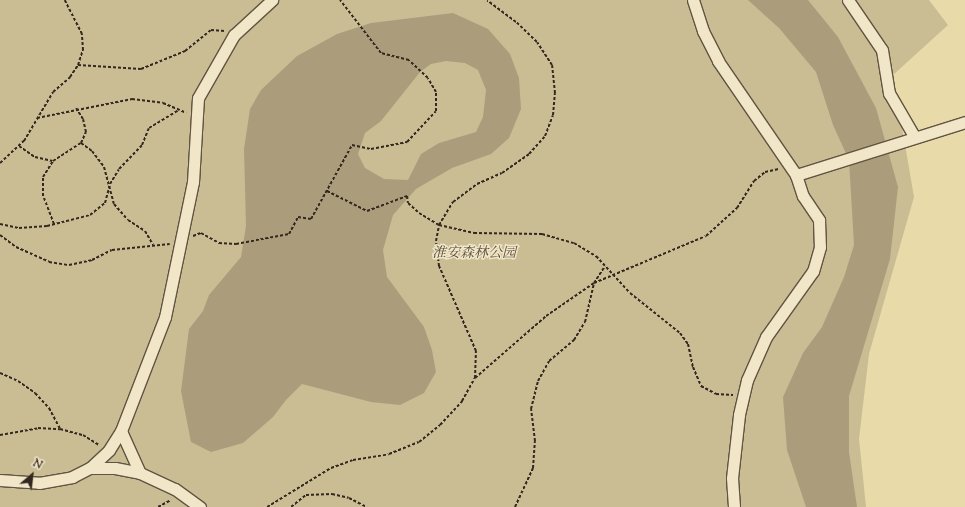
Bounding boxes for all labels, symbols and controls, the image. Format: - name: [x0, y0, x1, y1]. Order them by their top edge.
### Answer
- park label: 淮安森林公园: [432, 246, 516, 262]
- north arrow: [12, 455, 52, 495]
- text: N: [30, 455, 45, 474]

